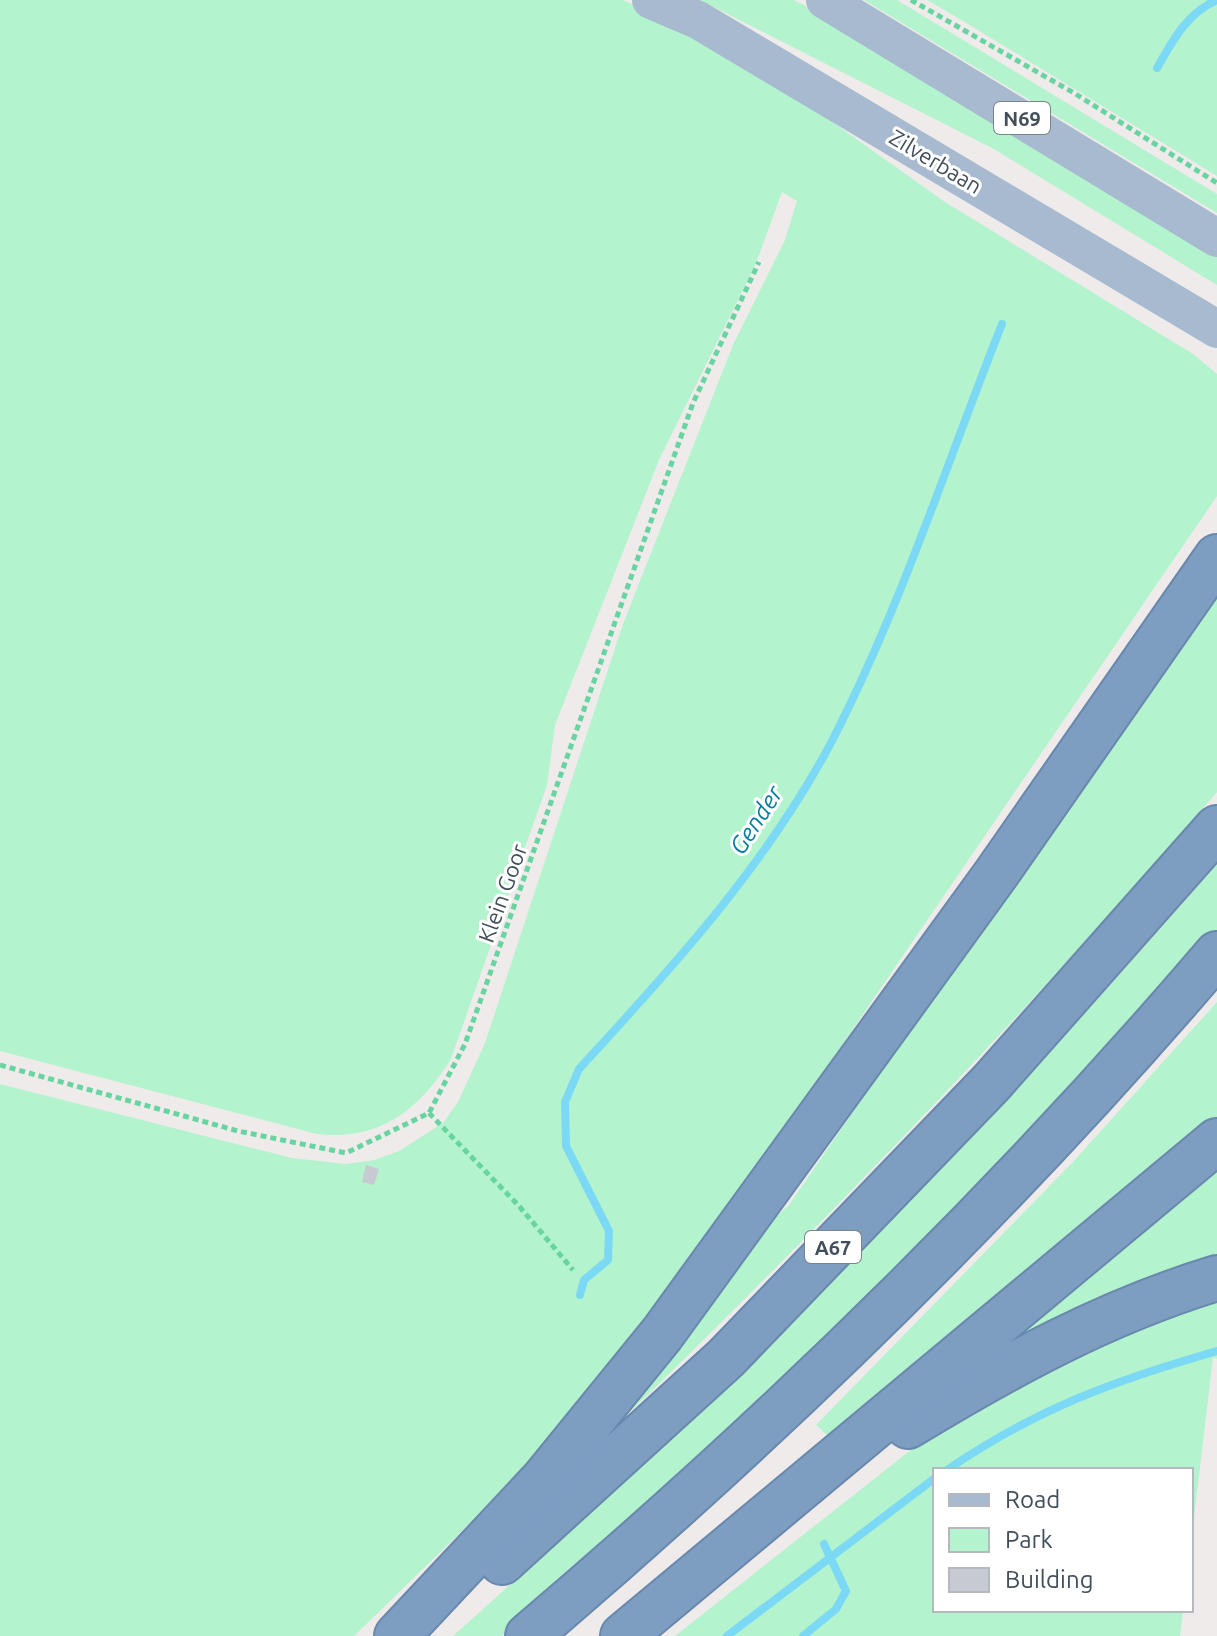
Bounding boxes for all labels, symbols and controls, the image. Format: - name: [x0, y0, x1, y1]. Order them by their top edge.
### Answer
- road number: N69: [994, 102, 1050, 134]
- street label: Zilverbaan: [885, 124, 987, 198]
- water label: Gender: [724, 780, 788, 859]
- street label: Klein Goor: [473, 840, 532, 946]
- road number: A67: [805, 1231, 861, 1263]
- legend: [933, 1468, 1193, 1612]
- text: Road: [1005, 1486, 1060, 1513]
- text: Park: [1005, 1526, 1053, 1553]
- text: Building: [1005, 1566, 1093, 1593]

